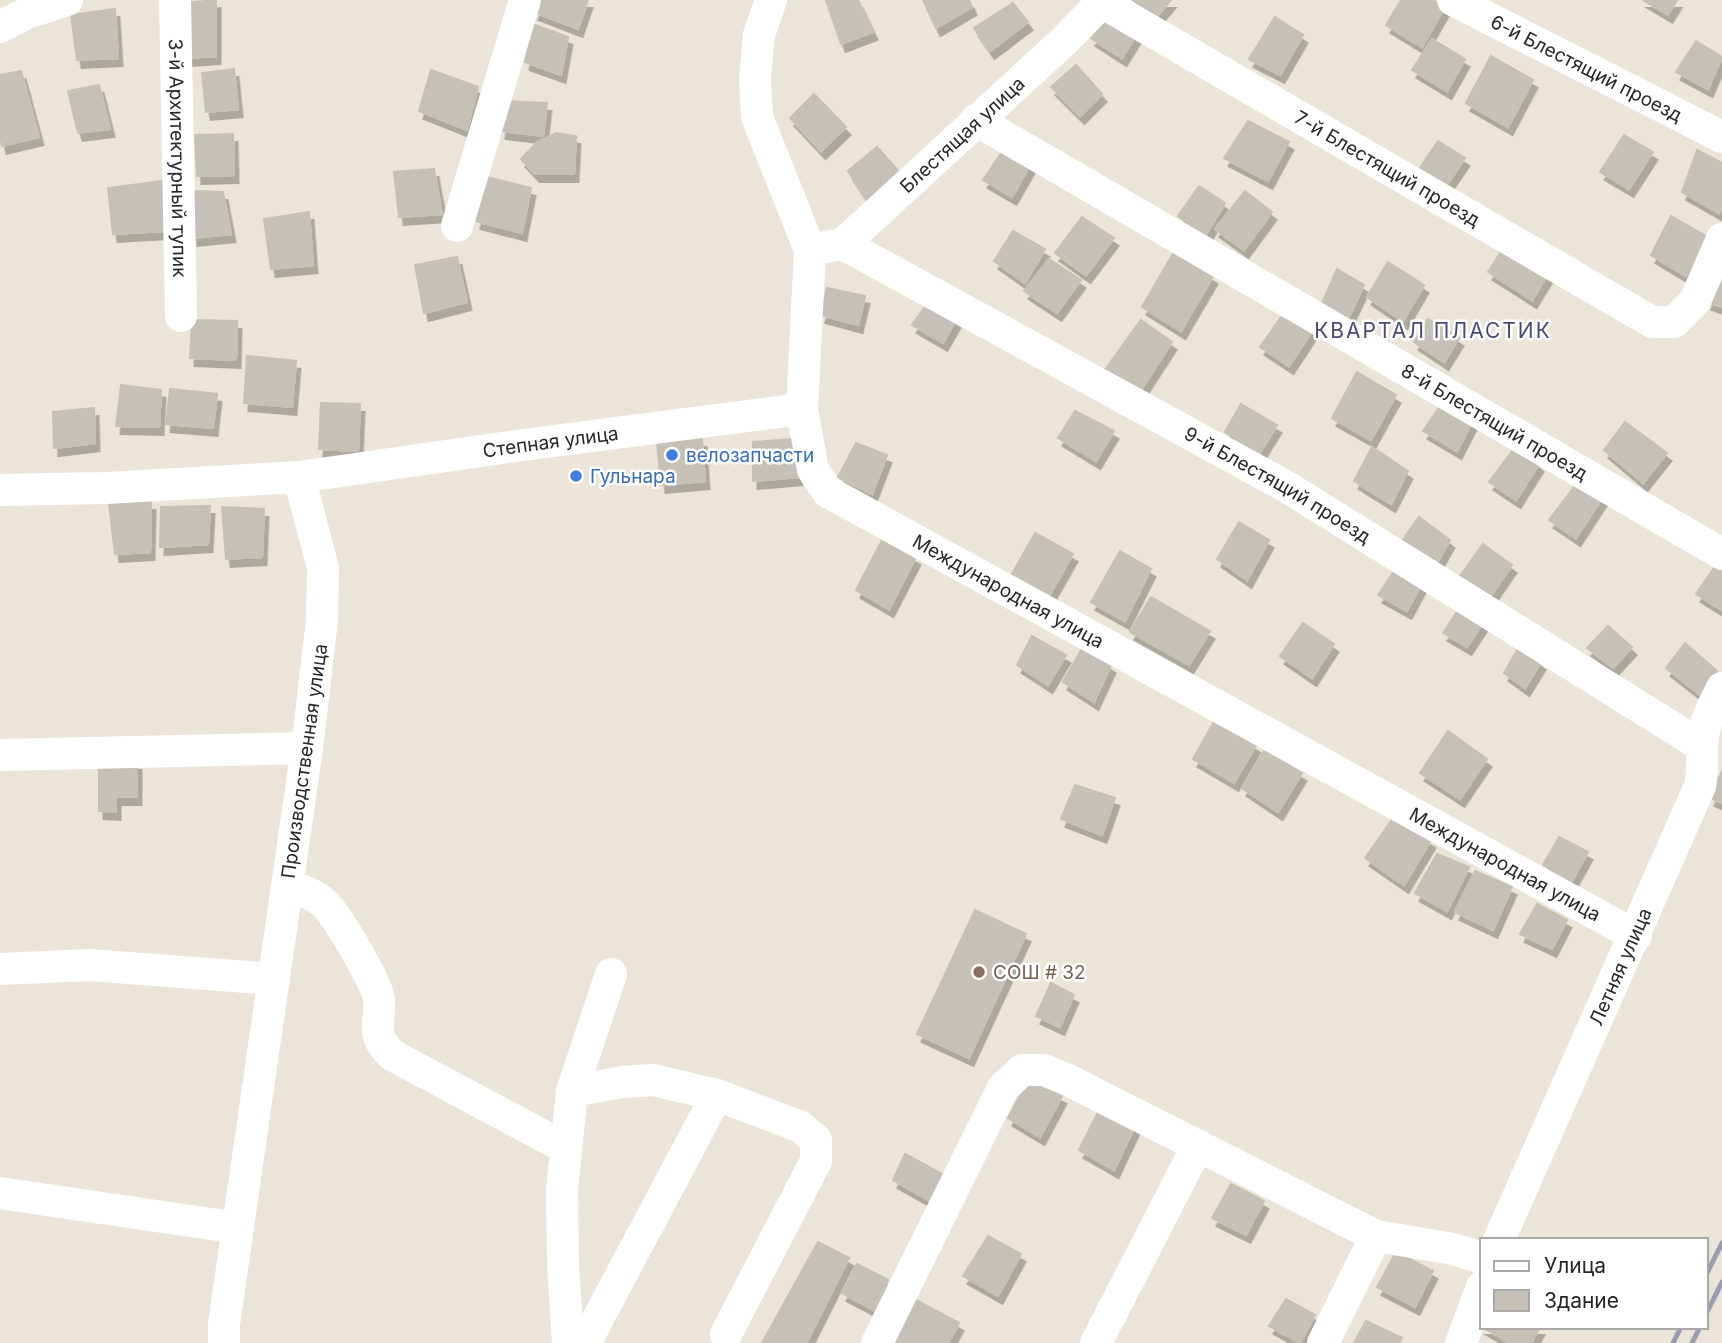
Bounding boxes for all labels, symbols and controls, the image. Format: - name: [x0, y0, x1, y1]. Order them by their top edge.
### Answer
- street label: 6-й Блестящий проезд: [1487, 10, 1686, 127]
- street label: 3-й Архитектурный тупик: [164, 38, 191, 278]
- street label: Блестящая улица: [895, 72, 1030, 198]
- street label: 7-й Блестящий проезд: [1290, 106, 1484, 232]
- district label: КВАРТАЛ ПЛАСТИК: [1314, 318, 1552, 343]
- street label: 8-й Блестящий проезд: [1397, 359, 1592, 485]
- street label: Степная улица: [481, 422, 620, 463]
- street label: 9-й Блестящий проезд: [1180, 422, 1375, 549]
- place label: велозапчасти: [686, 444, 814, 467]
- marker: велозапчасти: [664, 447, 680, 463]
- place label: Гульнара: [590, 465, 676, 488]
- marker: Гульнара: [568, 468, 584, 484]
- street label: Международная улица: [909, 530, 1108, 653]
- street label: Производственная улица: [277, 642, 332, 880]
- street label: Международная улица: [1405, 803, 1605, 926]
- street label: Летняя улица: [1584, 904, 1657, 1029]
- place label: СОШ # 32: [993, 961, 1086, 984]
- marker: СОШ # 32: [971, 964, 987, 980]
- legend: [1480, 1238, 1708, 1329]
- text: Улица: [1544, 1253, 1606, 1278]
- text: Здание: [1544, 1288, 1619, 1313]

